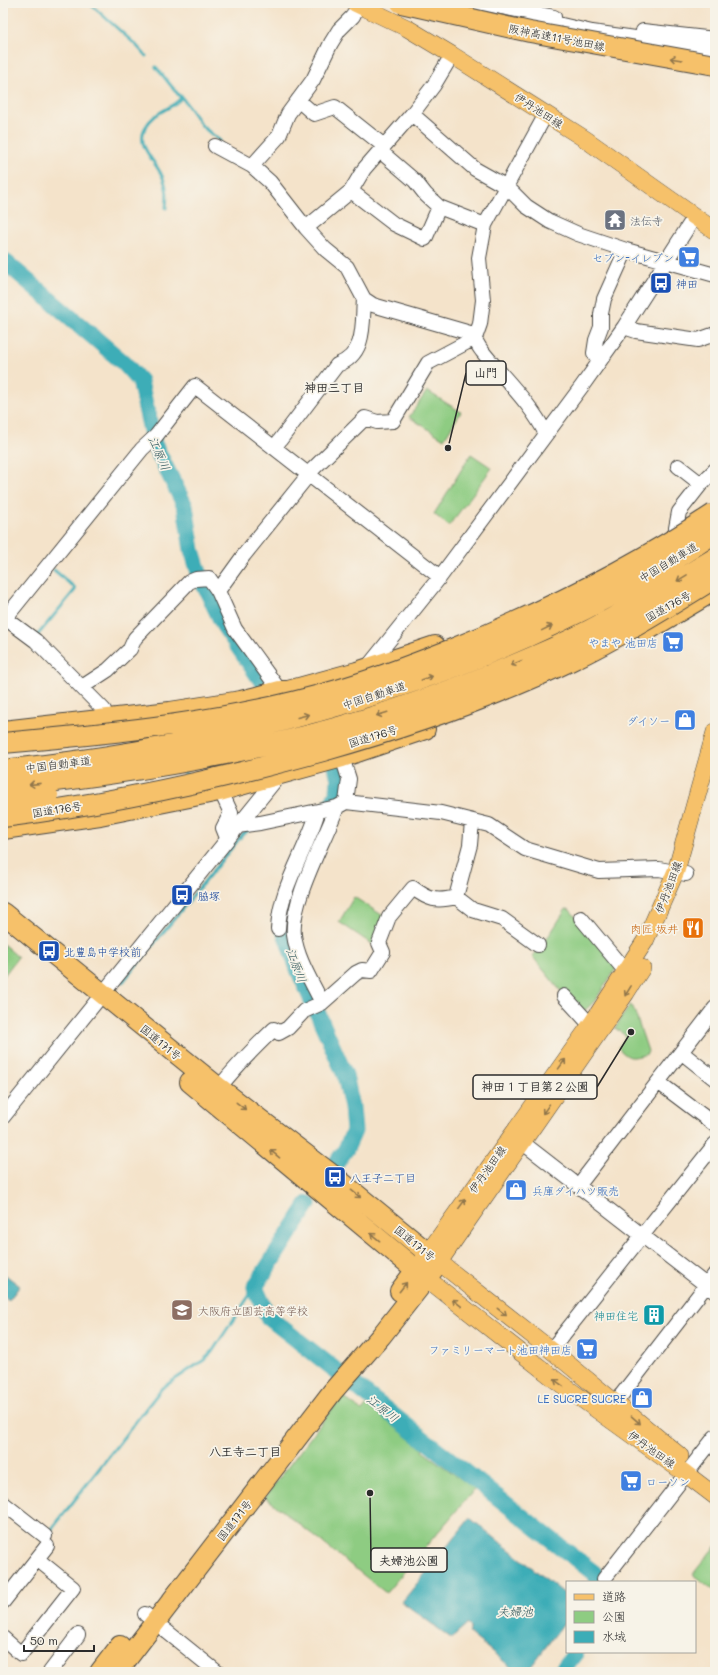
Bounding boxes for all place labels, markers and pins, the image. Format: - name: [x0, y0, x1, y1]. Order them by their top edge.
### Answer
- temple icon: 法伝寺: [602, 207, 628, 233]
- place label: 法伝寺: [630, 213, 663, 228]
- supermarket icon: セブン-イレブン: [676, 244, 702, 270]
- place label: セブン-イレブン: [592, 250, 674, 265]
- bus stop icon: 神田: [648, 270, 674, 296]
- place label: 神田: [676, 276, 698, 291]
- callout: 山門: [466, 361, 506, 385]
- supermarket icon: やまや 池田店: [660, 629, 686, 655]
- place label: やまや 池田店: [588, 635, 658, 650]
- shop icon: ダイソー: [672, 707, 698, 733]
- place label: ダイソー: [627, 713, 670, 728]
- bus stop icon: 脇塚: [169, 882, 195, 908]
- place label: 脇塚: [198, 888, 220, 903]
- restaurant icon: 肉匠 坂井: [680, 915, 706, 941]
- place label: 肉匠 坂井: [630, 921, 678, 936]
- bus stop icon: 北豊島中学校前: [36, 938, 62, 964]
- place label: 北豊島中学校前: [64, 944, 141, 959]
- callout: 神田１丁目第２公園: [473, 1075, 597, 1099]
- bus stop icon: 八王子二丁目: [322, 1164, 348, 1190]
- place label: 八王子二丁目: [350, 1170, 416, 1185]
- shop icon: 兵庫ダイハツ販売: [503, 1177, 529, 1203]
- place label: 兵庫ダイハツ販売: [532, 1183, 619, 1198]
- school or university icon: 大阪府立園芸高等学校: [169, 1297, 195, 1323]
- building icon: 神田住宅: [641, 1302, 667, 1328]
- place label: 大阪府立園芸高等学校: [198, 1303, 308, 1318]
- place label: 神田住宅: [594, 1308, 638, 1323]
- supermarket icon: ファミリーマート池田神田店: [574, 1336, 600, 1362]
- place label: ファミリーマート池田神田店: [429, 1342, 572, 1357]
- shop icon: LE SUCRE SUCRE: [629, 1385, 655, 1411]
- place label: LE SUCRE SUCRE: [537, 1391, 626, 1406]
- supermarket icon: ローソン: [618, 1468, 644, 1494]
- place label: ローソン: [646, 1474, 690, 1489]
- callout: 夫婦池公園: [371, 1548, 447, 1572]

